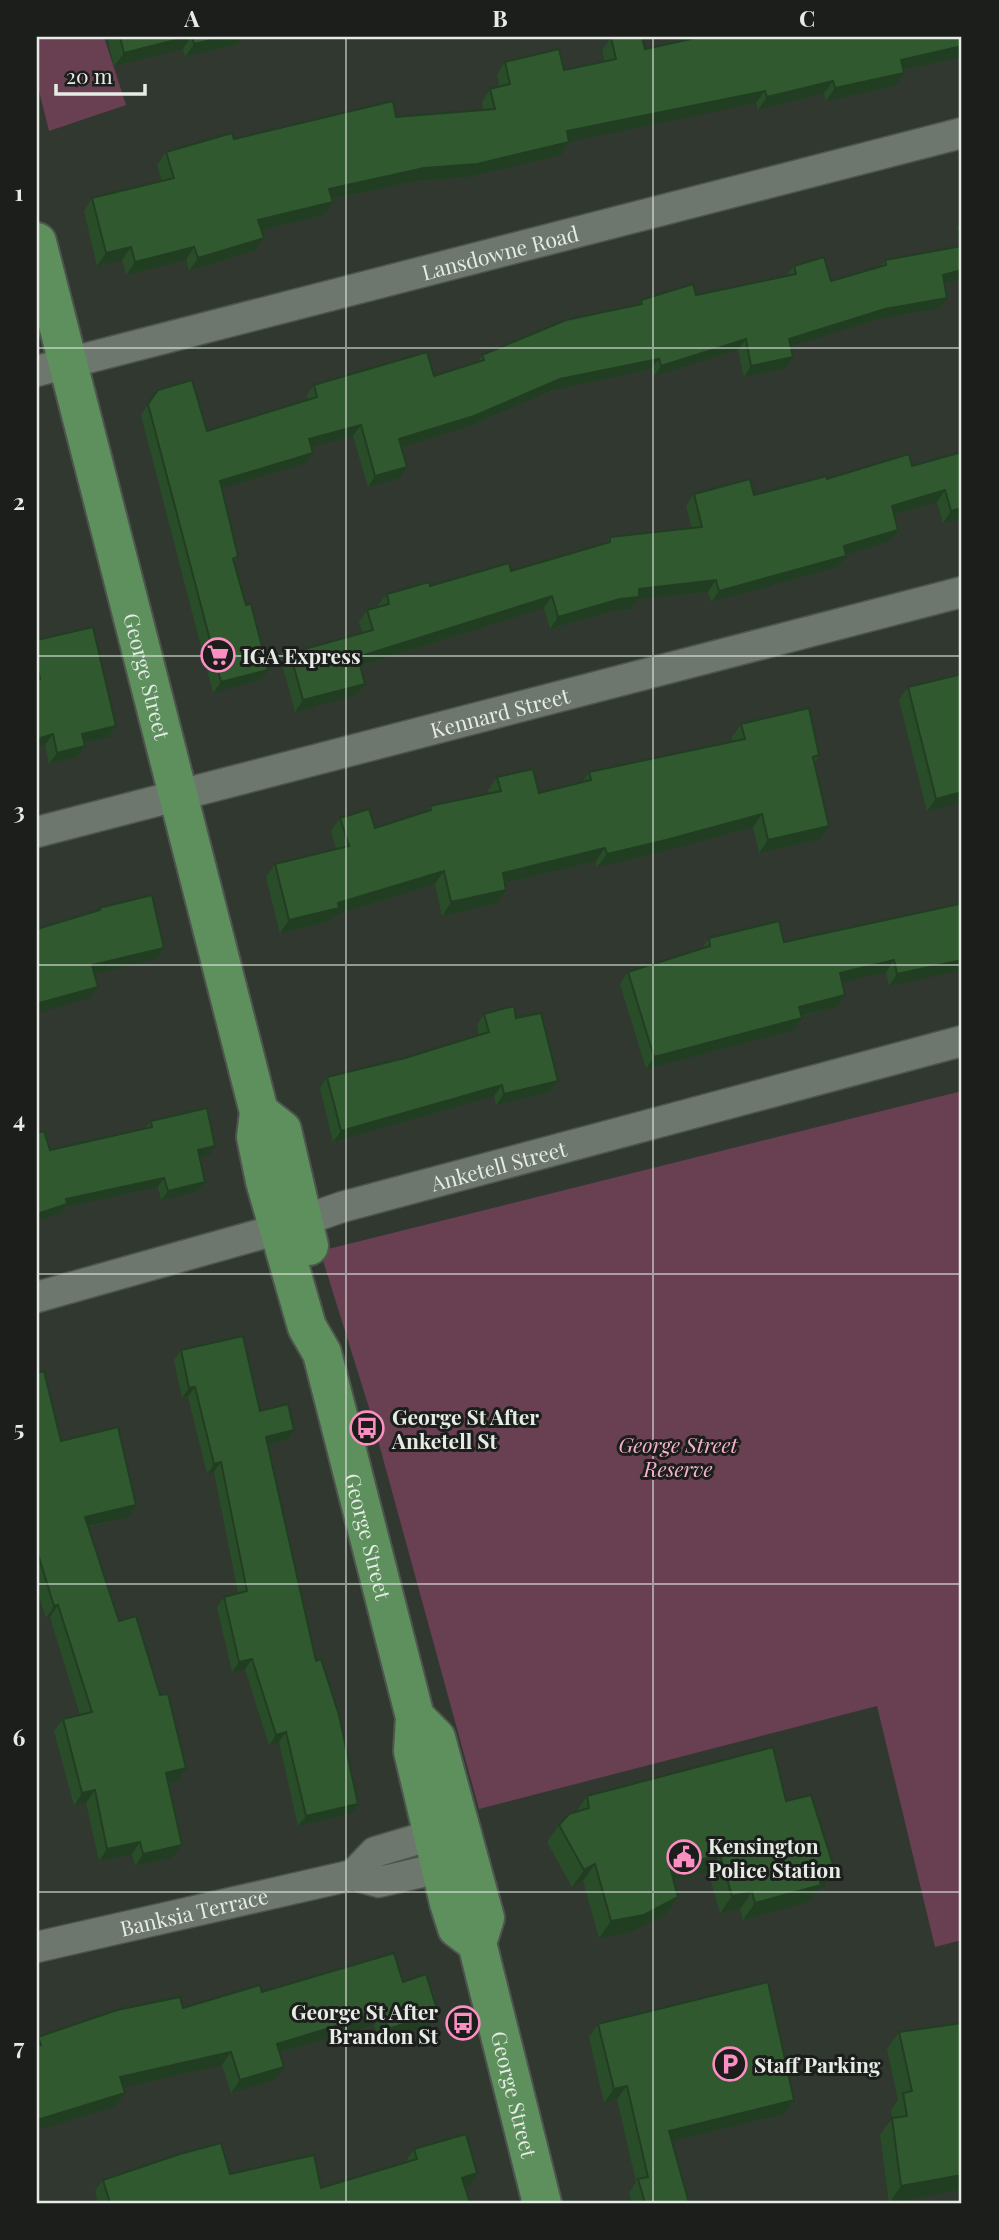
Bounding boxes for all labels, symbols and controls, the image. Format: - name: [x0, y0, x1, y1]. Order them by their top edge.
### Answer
- text: A: [183, 2, 200, 33]
- text: B: [492, 2, 508, 33]
- text: C: [799, 2, 815, 33]
- scale bar: [56, 52, 145, 96]
- text: 20 m: [66, 61, 113, 89]
- text: 1: [15, 176, 24, 207]
- street label: Lansdowne Road: [419, 218, 581, 285]
- text: 2: [13, 485, 25, 516]
- street label: George Street: [118, 610, 177, 743]
- supermarket icon: IGA Express: [199, 636, 237, 674]
- place label: IGA Express: [242, 641, 361, 669]
- street label: Kennard Street: [427, 680, 573, 743]
- text: 3: [13, 794, 25, 825]
- text: 4: [13, 1103, 25, 1134]
- street label: Anketell Street: [427, 1133, 570, 1197]
- place label: George St After Anketell St: [391, 1402, 539, 1454]
- bus stop icon: George St After Anketell St: [348, 1409, 386, 1447]
- text: 5: [14, 1412, 24, 1443]
- park label: George Street Reserve: [618, 1430, 738, 1482]
- street label: George Street: [339, 1470, 399, 1603]
- text: 6: [13, 1721, 26, 1752]
- place label: Kensington Police Station: [708, 1831, 841, 1883]
- public building icon: Kensington Police Station: [665, 1838, 703, 1876]
- street label: Banksia Terrace: [117, 1881, 271, 1942]
- place label: George St After Brandon St: [291, 1997, 439, 2049]
- bus stop icon: George St After Brandon St: [444, 2004, 482, 2042]
- street label: George Street: [486, 2028, 544, 2161]
- text: 7: [14, 2030, 25, 2061]
- parking icon: Staff Parking: [711, 2045, 749, 2083]
- place label: Staff Parking: [754, 2050, 881, 2078]

